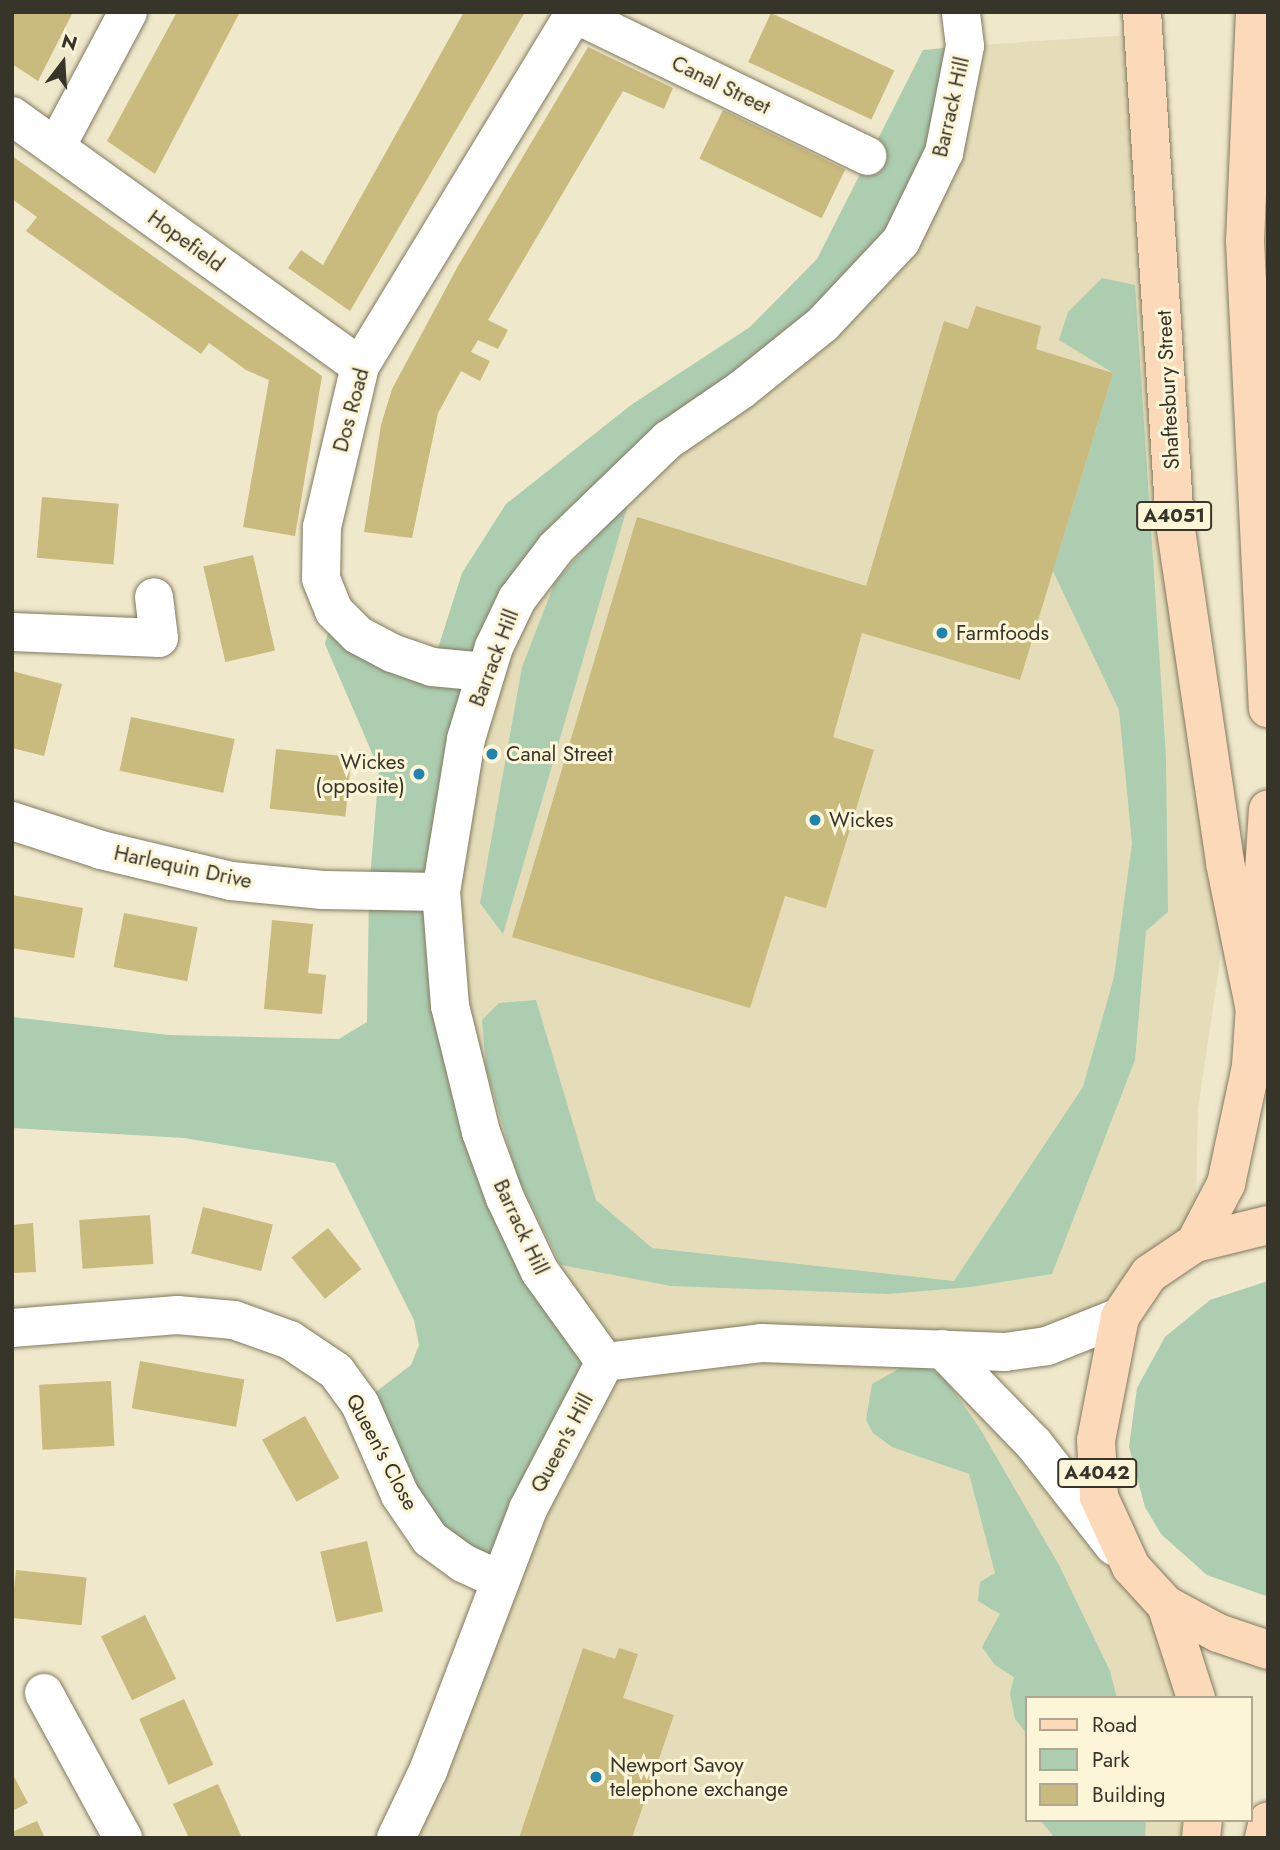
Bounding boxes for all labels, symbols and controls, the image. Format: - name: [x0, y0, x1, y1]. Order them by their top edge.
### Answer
- text: N: [58, 27, 80, 58]
- north arrow: [28, 28, 98, 98]
- street label: Canal Street: [667, 50, 775, 120]
- street label: Barrack Hill: [927, 54, 975, 160]
- street label: Hopefield: [143, 205, 229, 277]
- street label: Shaftesbury Street: [1151, 310, 1185, 470]
- street label: Dos Road: [328, 365, 374, 455]
- road number: A4051: [1136, 500, 1212, 531]
- street label: Barrack Hill: [464, 606, 524, 710]
- place label: Farmfoods: [956, 620, 1049, 646]
- marker: Farmfoods: [934, 625, 950, 641]
- place label: Canal Street: [506, 741, 613, 767]
- marker: Canal Street: [484, 746, 500, 762]
- place label: Wickes (opposite): [315, 749, 405, 799]
- marker: Wickes (opposite): [411, 766, 427, 782]
- place label: Wickes: [829, 807, 893, 833]
- marker: Wickes: [807, 812, 823, 828]
- street label: Harlequin Drive: [112, 840, 254, 894]
- street label: Barrack Hill: [488, 1175, 554, 1279]
- street label: Queen's Close: [341, 1389, 423, 1515]
- street label: Queen's Hill: [525, 1389, 599, 1497]
- road number: A4042: [1057, 1457, 1137, 1488]
- legend: [1024, 1696, 1252, 1822]
- text: Road: [1092, 1710, 1137, 1740]
- text: Park: [1092, 1745, 1129, 1775]
- place label: Newport Savoy telephone exchange: [610, 1752, 788, 1802]
- marker: Newport Savoy telephone exchange: [588, 1769, 604, 1785]
- text: Building: [1092, 1780, 1165, 1810]

